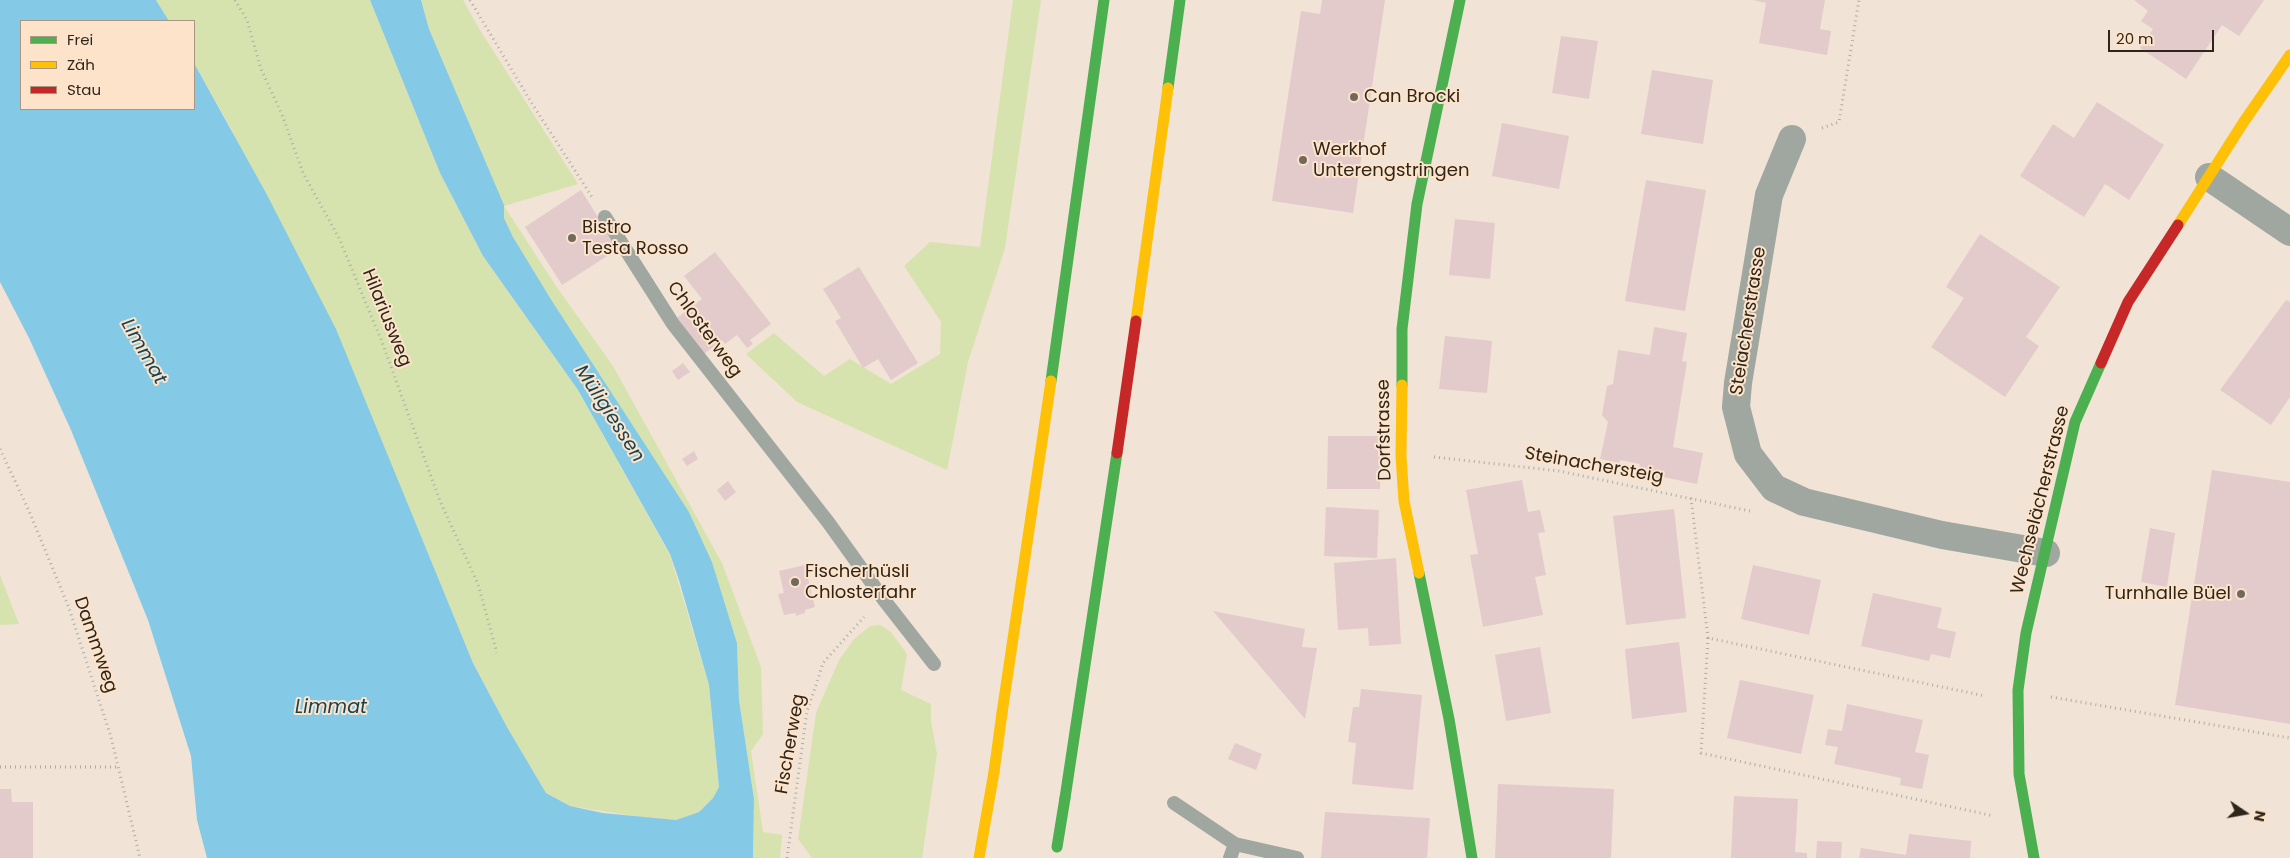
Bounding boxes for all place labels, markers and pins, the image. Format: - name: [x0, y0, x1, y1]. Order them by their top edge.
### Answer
- place label: Can Brocki: [1364, 86, 1460, 108]
- marker: Can Brocki: [1348, 91, 1360, 103]
- place label: Werkhof Unterengstringen: [1313, 139, 1469, 182]
- marker: Werkhof Unterengstringen: [1297, 154, 1309, 166]
- place label: Bistro Testa Rosso: [582, 217, 689, 260]
- marker: Bistro Testa Rosso: [566, 232, 578, 244]
- place label: Fischerhüsli Chlosterfahr: [805, 561, 917, 604]
- marker: Fischerhüsli Chlosterfahr: [789, 576, 801, 588]
- place label: Turnhalle Büel: [2105, 583, 2231, 605]
- marker: Turnhalle Büel: [2235, 588, 2247, 600]

